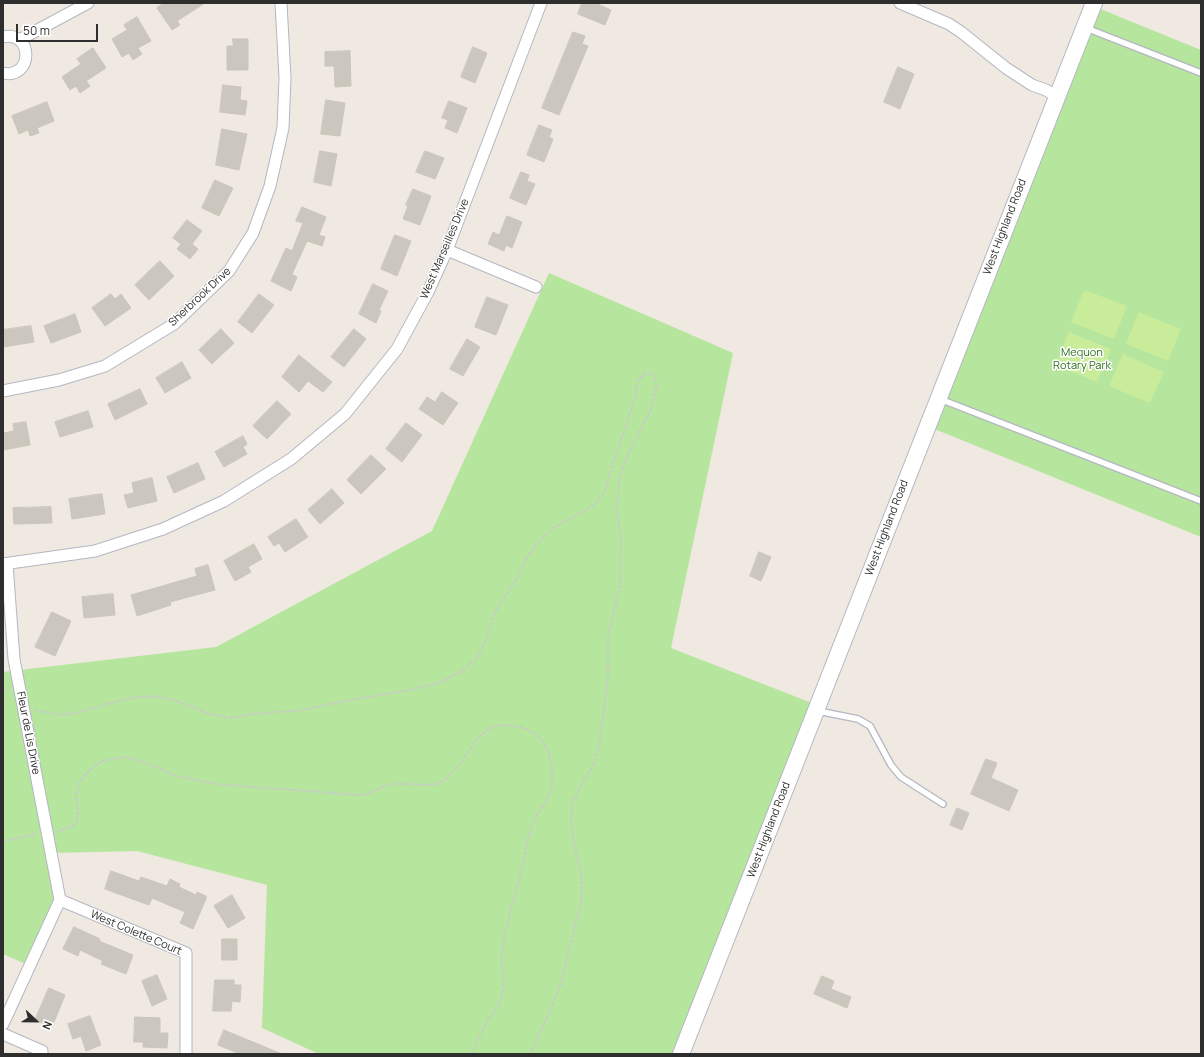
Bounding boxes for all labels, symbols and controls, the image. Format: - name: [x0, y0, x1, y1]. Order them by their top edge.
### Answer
- scale bar: [18, 16, 100, 42]
- text: 50 m: [23, 22, 50, 39]
- street label: West Highland Road: [981, 177, 1029, 277]
- street label: West Marseilles Drive: [418, 197, 472, 301]
- street label: Sherbrook Drive: [166, 265, 234, 329]
- park label: Mequon Rotary Park: [1053, 346, 1111, 372]
- street label: West Highland Road: [863, 478, 911, 578]
- street label: Fleur de Lis Drive: [13, 690, 43, 776]
- street label: West Highland Road: [745, 780, 793, 880]
- street label: West Colette Court: [88, 908, 184, 958]
- north arrow: [16, 1001, 56, 1041]
- text: N: [39, 1019, 56, 1032]

